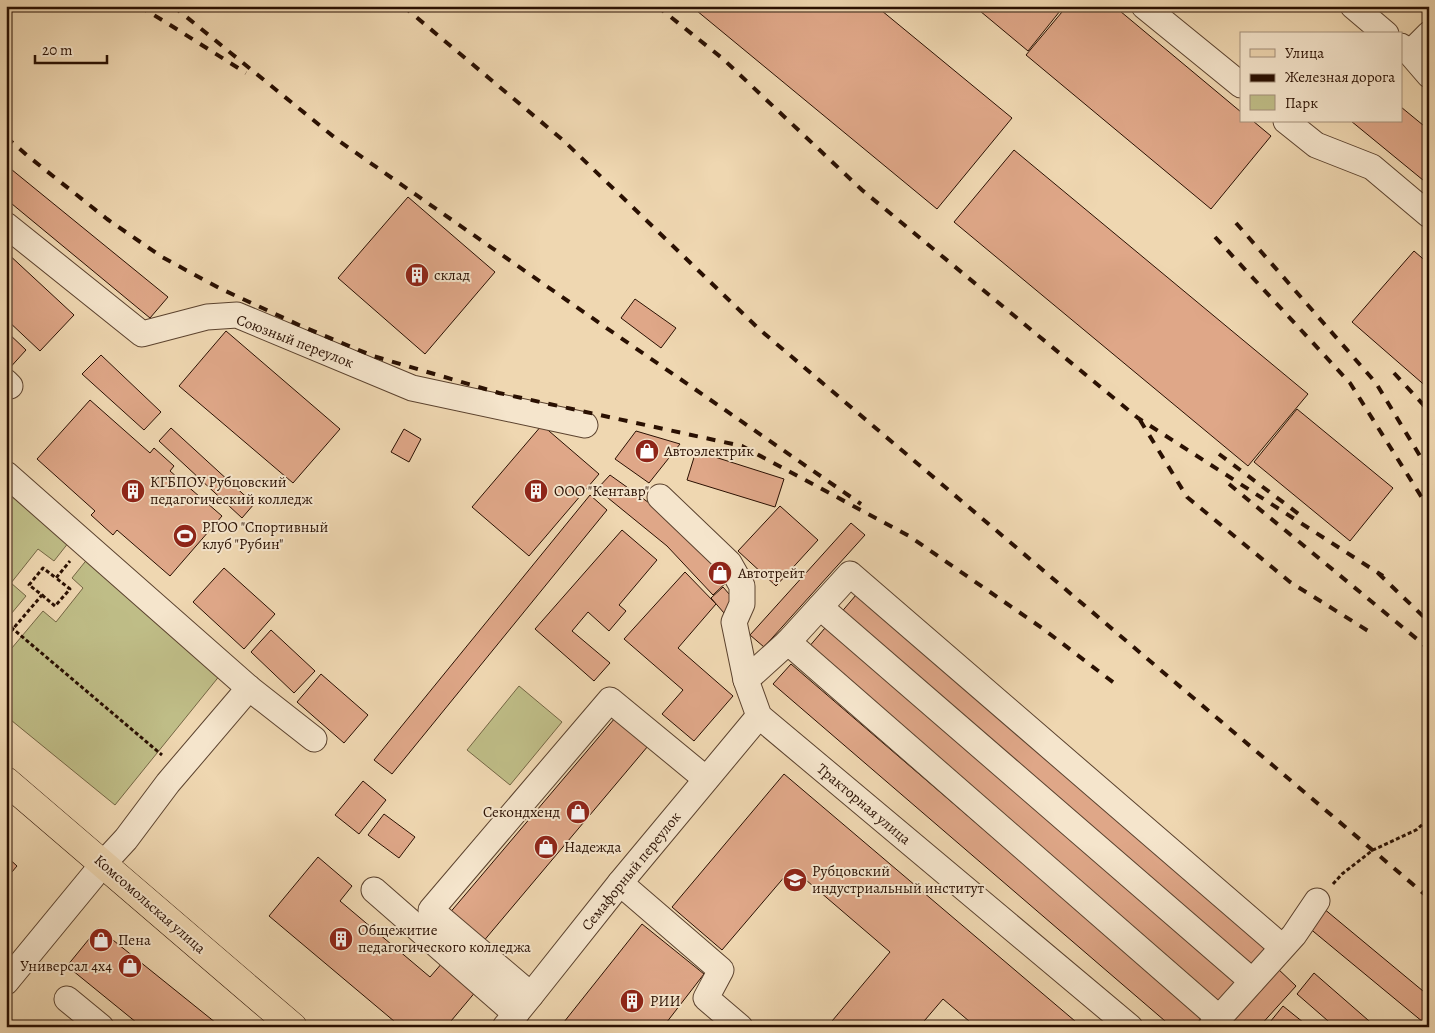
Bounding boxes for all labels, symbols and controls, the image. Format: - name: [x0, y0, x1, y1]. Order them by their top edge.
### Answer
- scale bar: [35, 32, 108, 64]
- legend: [1240, 32, 1402, 122]
- text: 20 m: [42, 40, 73, 60]
- text: Улица: [1285, 43, 1324, 63]
- text: Железная дорога: [1285, 67, 1395, 87]
- text: Парк: [1285, 93, 1318, 113]
- building icon: склад: [404, 262, 430, 288]
- place label: склад: [434, 265, 470, 285]
- street label: Союзный переулок: [233, 309, 357, 373]
- shop icon: Автоэлектрик: [634, 438, 660, 464]
- place label: Автоэлектрик: [663, 441, 754, 461]
- place label: КГБПОУ Рубцовский педагогический колледж: [150, 472, 313, 509]
- building icon: КГБПОУ Рубцовский педагогический колледж: [120, 478, 146, 504]
- building icon: ООО "Кентавр": [523, 478, 549, 504]
- place label: ООО "Кентавр": [554, 481, 649, 501]
- place label: РГОО "Спортивный клуб "Рубин": [202, 517, 329, 554]
- sports icon: РГОО "Спортивный клуб "Рубин": [172, 523, 198, 549]
- shop icon: Автотрейт: [707, 560, 733, 586]
- place label: Автотрейт: [737, 563, 805, 583]
- street label: Тракторная улица: [813, 759, 915, 849]
- shop icon: Секондхенд: [565, 799, 591, 825]
- place label: Секондхенд: [483, 802, 560, 822]
- street label: Семафорный переулок: [577, 807, 685, 935]
- shop icon: Надежда: [533, 834, 559, 860]
- place label: Надежда: [564, 837, 621, 857]
- street label: Комсомольская улица: [90, 850, 210, 958]
- place label: Рубцовский индустриальный институт: [812, 861, 985, 898]
- school or university icon: Рубцовский индустриальный институт: [782, 867, 808, 893]
- place label: Общежитие педагогического колледжа: [358, 920, 531, 957]
- building icon: Общежитие педагогического колледжа: [328, 926, 354, 952]
- shop icon: Пена: [88, 927, 114, 953]
- place label: Пена: [118, 930, 151, 950]
- shop icon: Универсал 4x4: [117, 953, 143, 979]
- place label: Универсал 4x4: [20, 956, 112, 976]
- building icon: РИИ: [619, 988, 645, 1014]
- place label: РИИ: [650, 991, 681, 1011]

